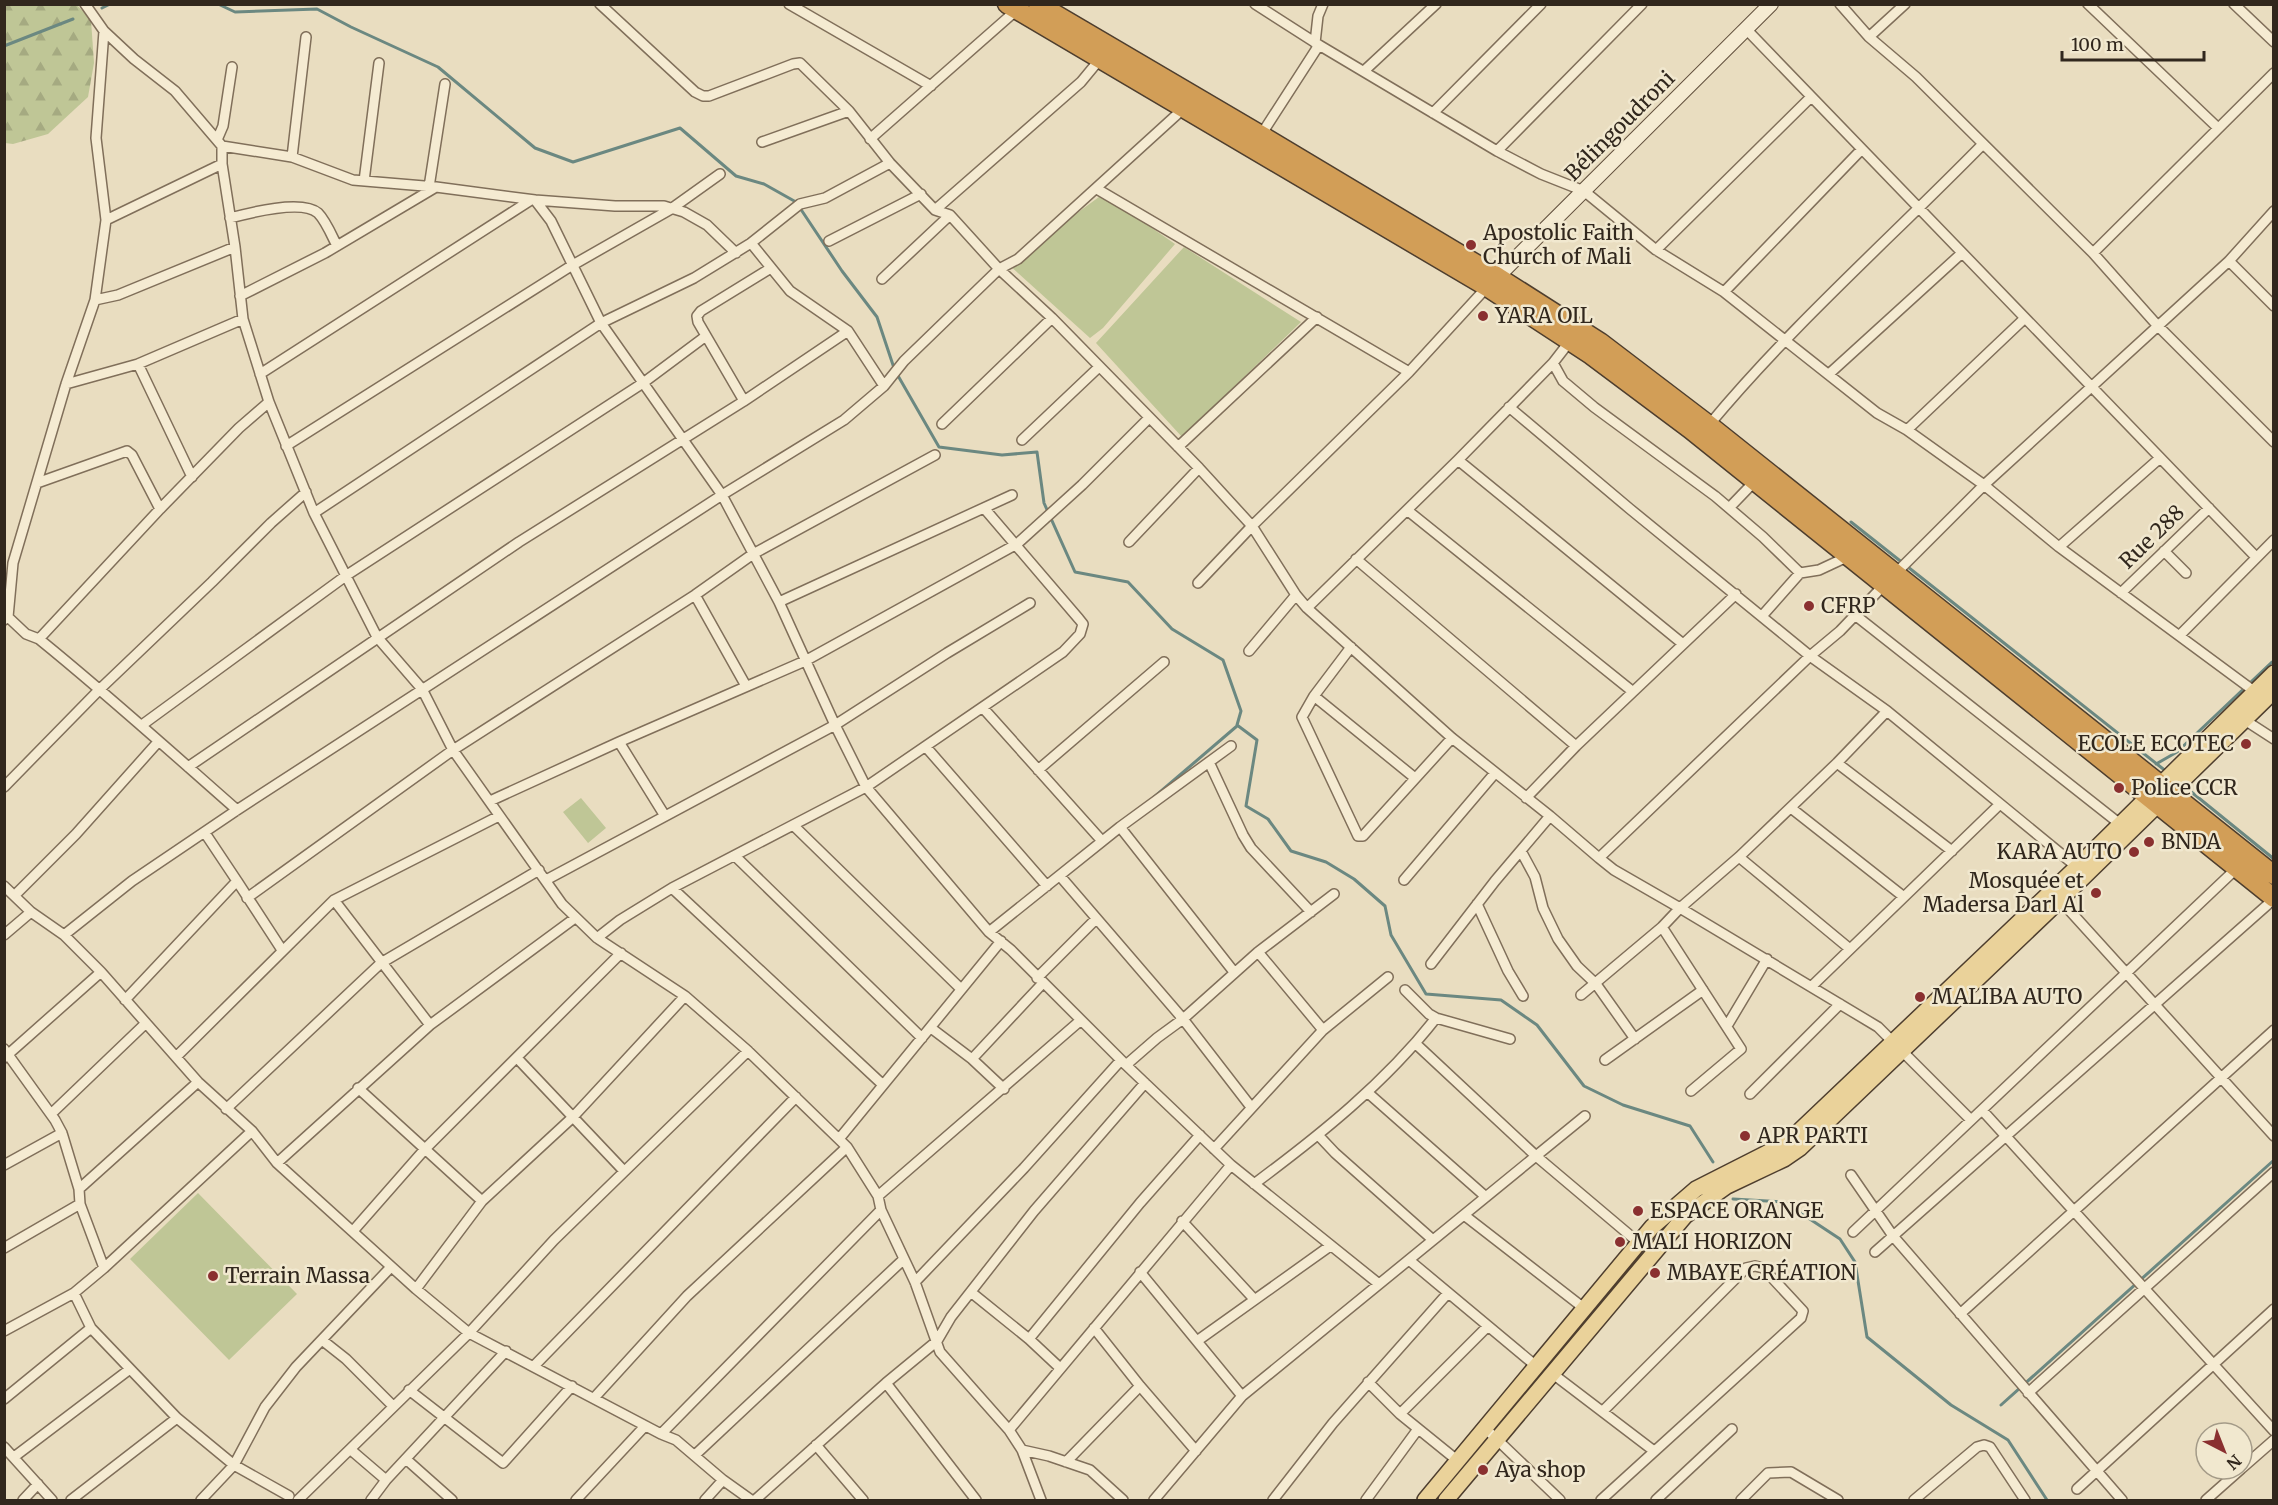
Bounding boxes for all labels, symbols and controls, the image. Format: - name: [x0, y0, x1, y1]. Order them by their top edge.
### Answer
- scale bar: [2062, 24, 2204, 62]
- text: 100 m: [2071, 33, 2124, 56]
- street label: Bélingoudroni: [1559, 65, 1681, 186]
- place label: Apostolic Faith Church of Mali: [1482, 219, 1634, 270]
- marker: Apostolic Faith Church of Mali: [1464, 238, 1478, 252]
- place label: YARA OIL: [1494, 302, 1593, 329]
- marker: YARA OIL: [1476, 309, 1490, 323]
- street label: Rue 288: [2113, 499, 2190, 574]
- place label: CFRP: [1821, 592, 1875, 619]
- marker: CFRP: [1802, 599, 1816, 613]
- place label: ECOLE ECOTEC: [2078, 730, 2234, 757]
- marker: ECOLE ECOTEC: [2239, 737, 2253, 751]
- place label: Police CCR: [2131, 774, 2238, 801]
- marker: Police CCR: [2112, 781, 2126, 795]
- place label: BNDA: [2161, 828, 2221, 855]
- marker: BNDA: [2142, 835, 2156, 849]
- place label: KARA AUTO: [1996, 838, 2122, 865]
- marker: KARA AUTO: [2127, 845, 2141, 859]
- place label: Mosquée et Madersa Darl Al: [1923, 867, 2084, 918]
- marker: Mosquée et Madersa Darl Al: [2089, 886, 2103, 900]
- place label: MALIBA AUTO: [1932, 983, 2082, 1010]
- marker: MALIBA AUTO: [1913, 990, 1927, 1004]
- place label: APR PARTI: [1756, 1122, 1868, 1149]
- marker: APR PARTI: [1738, 1129, 1752, 1143]
- place label: ESPACE ORANGE: [1650, 1197, 1824, 1224]
- marker: ESPACE ORANGE: [1631, 1204, 1645, 1218]
- place label: MALI HORIZON: [1632, 1228, 1792, 1255]
- marker: MALI HORIZON: [1613, 1235, 1627, 1249]
- place label: MBAYE CRÉATION: [1667, 1258, 1856, 1286]
- place label: Terrain Massa: [225, 1262, 370, 1289]
- marker: MBAYE CRÉATION: [1648, 1266, 1662, 1280]
- marker: Terrain Massa: [206, 1269, 220, 1283]
- north arrow: [2194, 1421, 2254, 1481]
- text: N: [2222, 1450, 2245, 1474]
- place label: Aya shop: [1494, 1456, 1586, 1483]
- marker: Aya shop: [1476, 1463, 1490, 1477]

